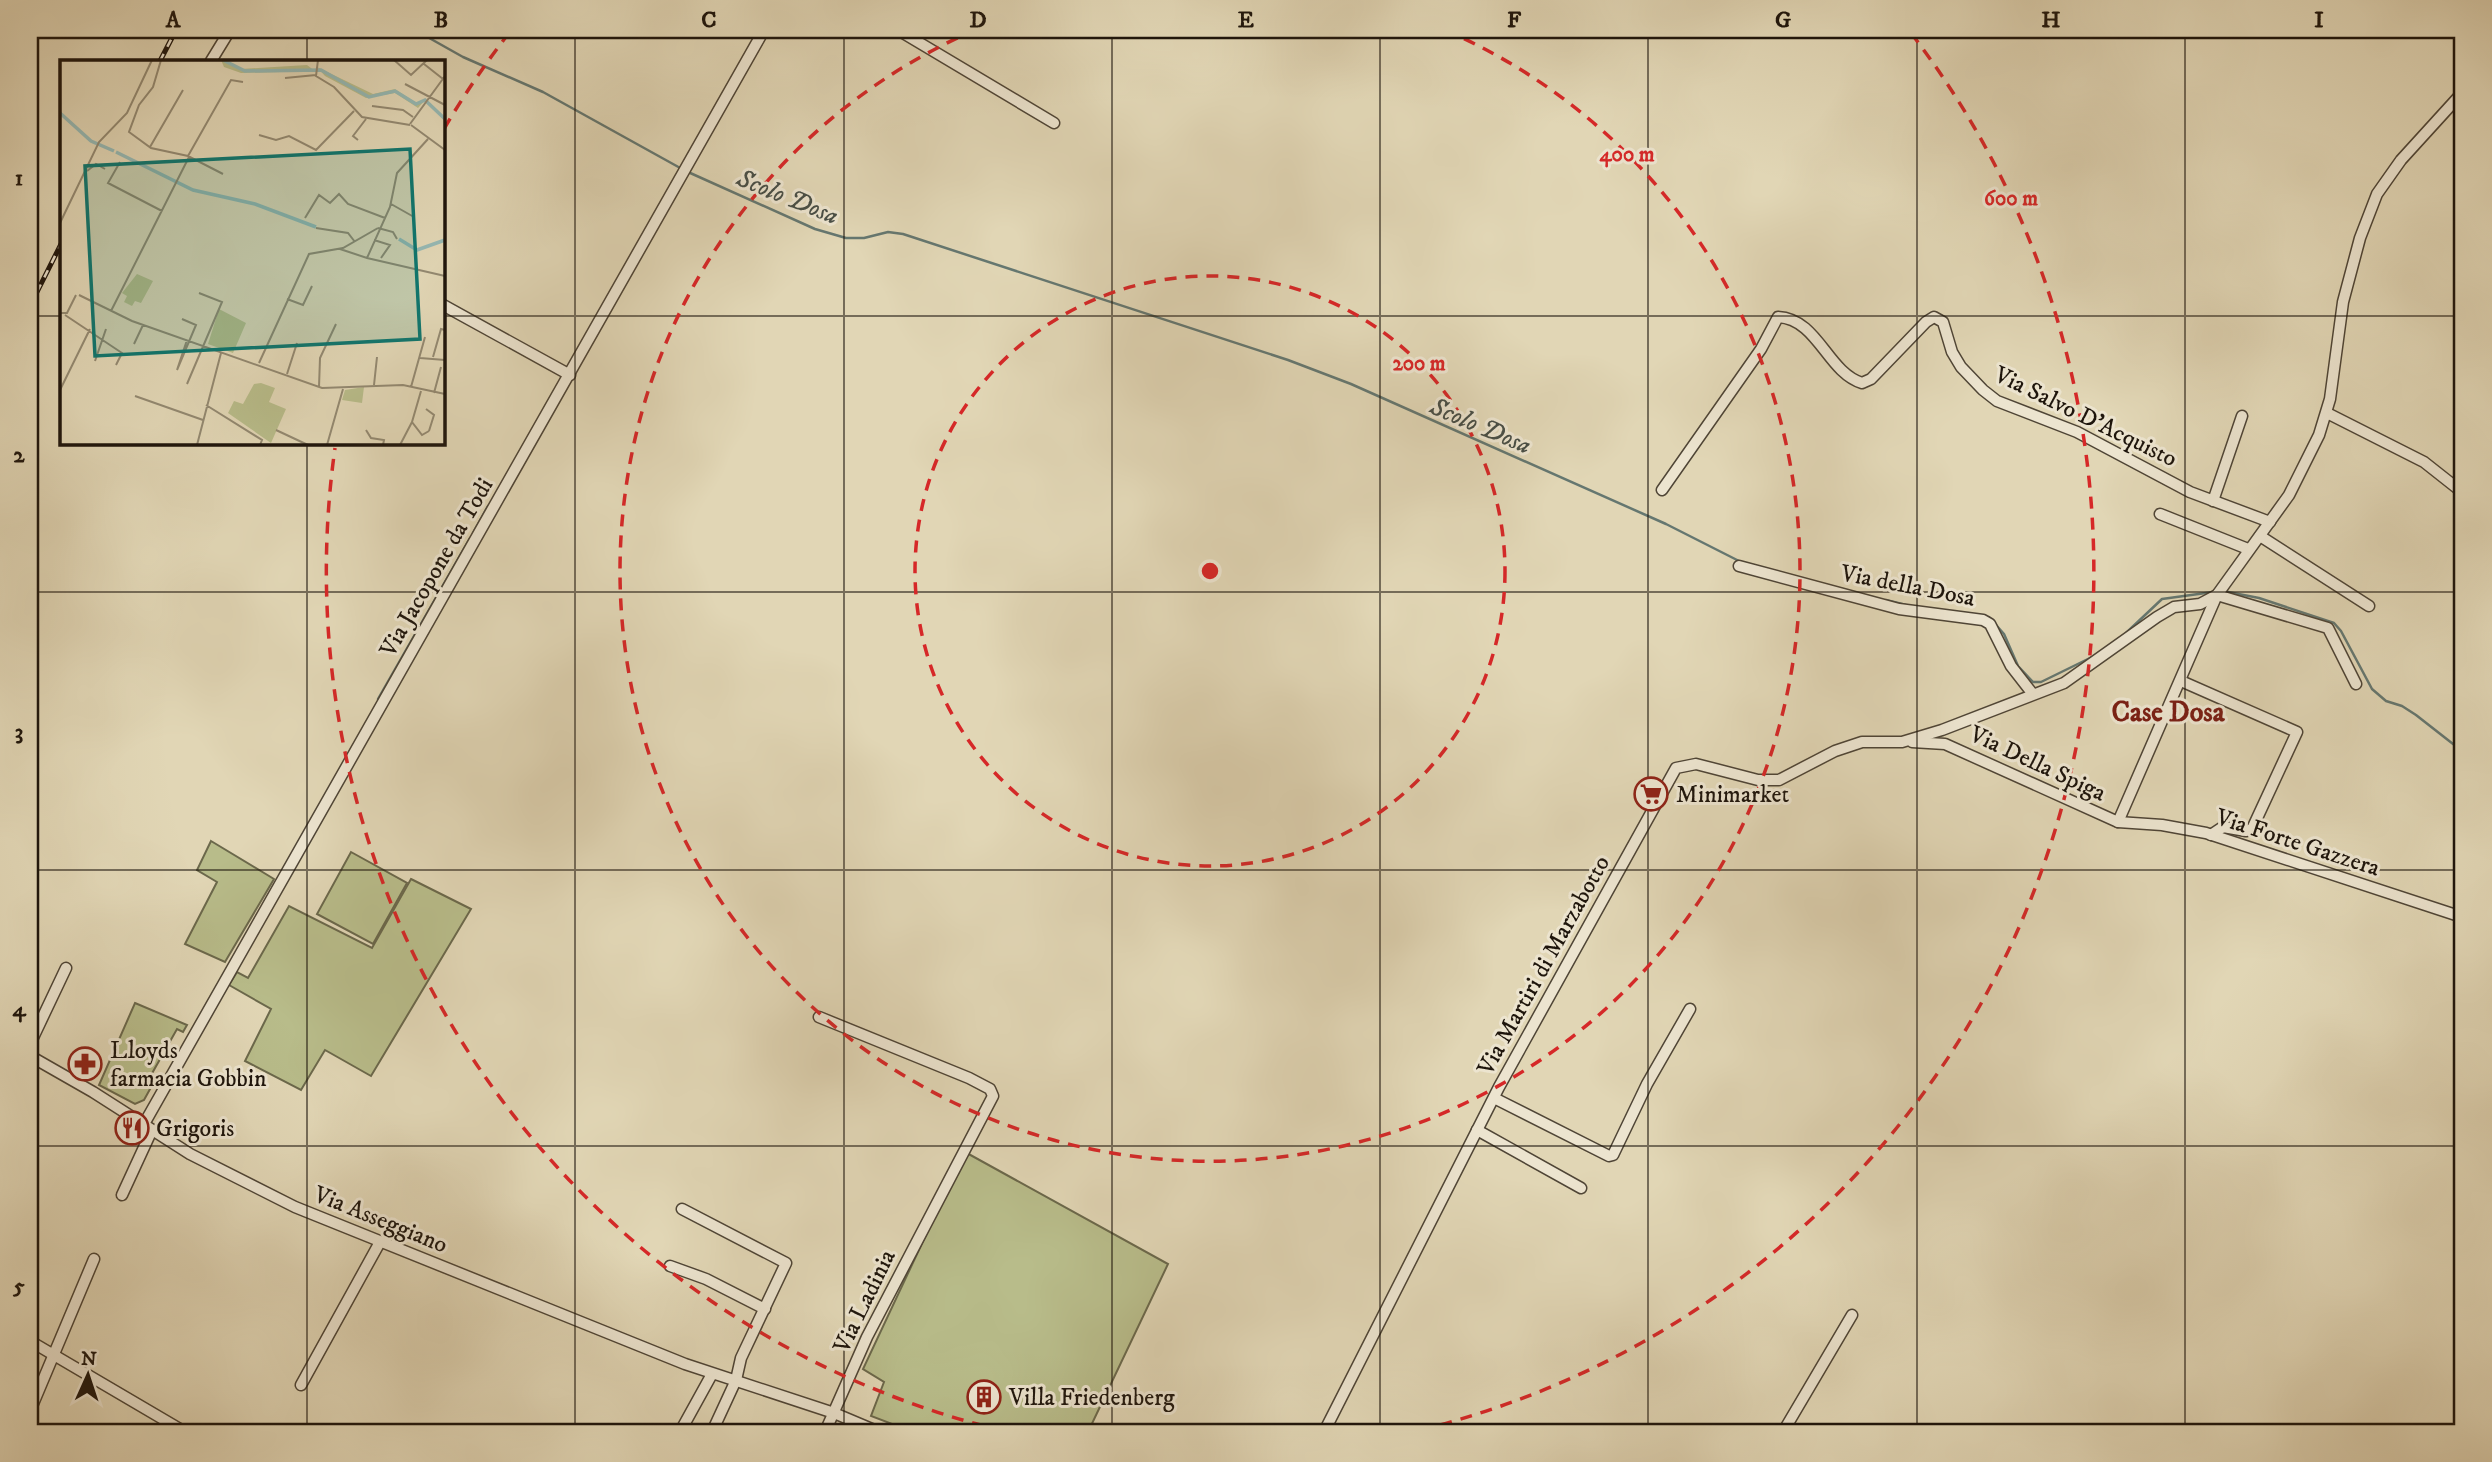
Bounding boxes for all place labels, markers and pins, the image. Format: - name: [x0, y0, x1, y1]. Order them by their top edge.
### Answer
- centre of rings: [1198, 559, 1222, 583]
- supermarket icon: Minimarket: [1632, 775, 1670, 813]
- place label: Minimarket: [1676, 780, 1790, 810]
- place label: Lloyds farmacia Gobbin: [110, 1036, 267, 1094]
- pharmacy icon: Lloyds farmacia Gobbin: [66, 1045, 104, 1083]
- restaurant icon: Grigoris: [113, 1109, 151, 1147]
- place label: Grigoris: [156, 1114, 234, 1144]
- building icon: Villa Friedenberg: [965, 1378, 1003, 1416]
- place label: Villa Friedenberg: [1008, 1383, 1175, 1413]

